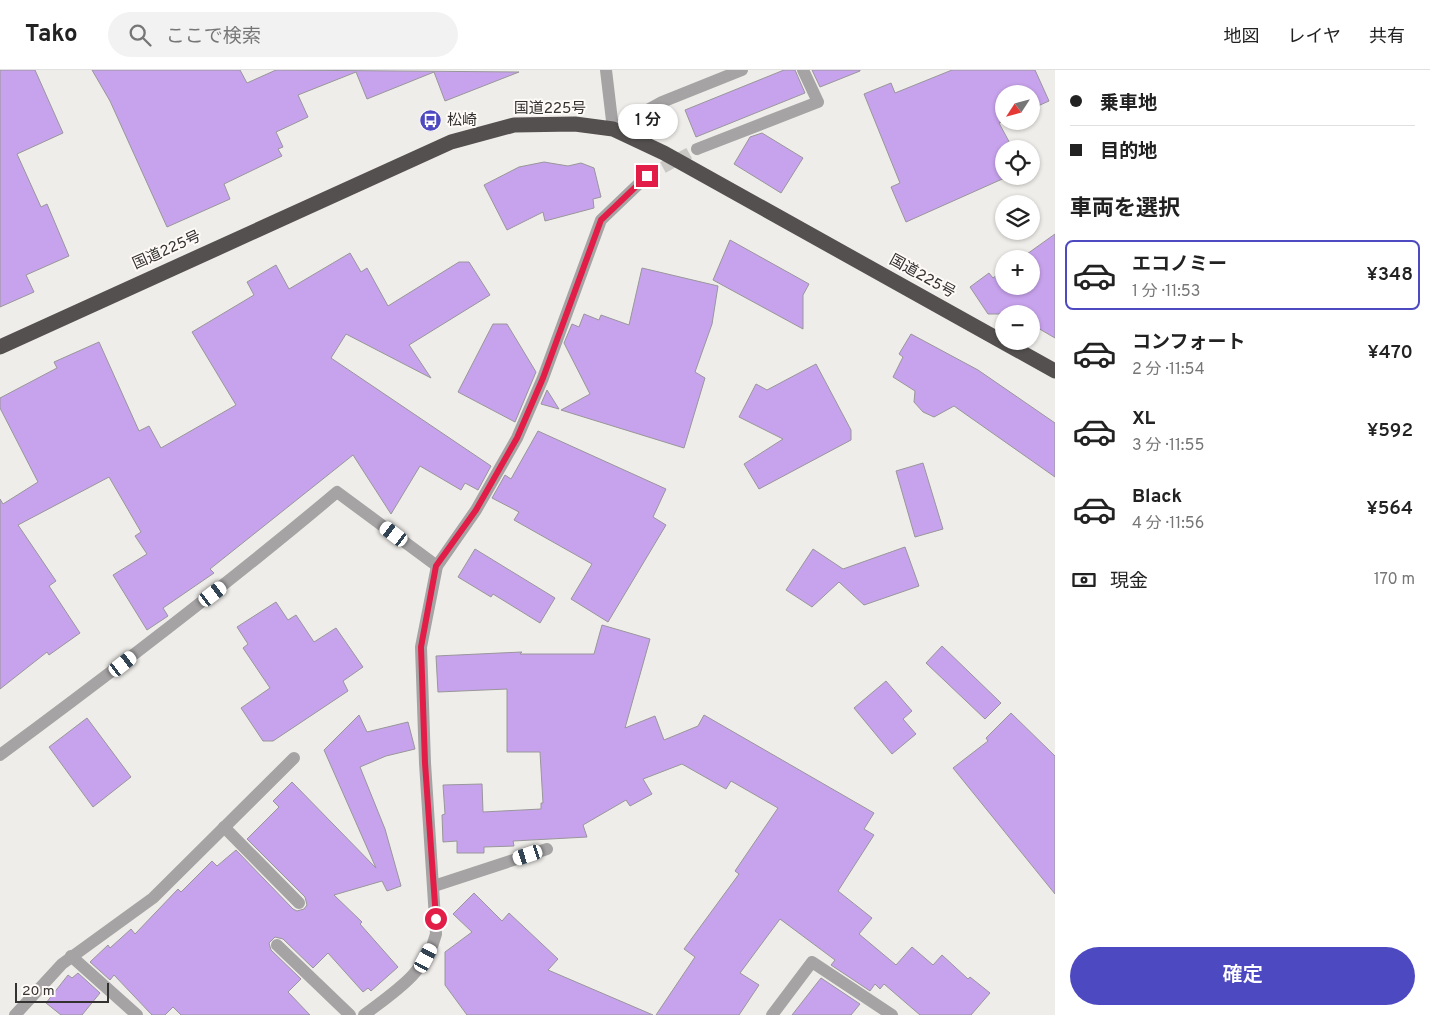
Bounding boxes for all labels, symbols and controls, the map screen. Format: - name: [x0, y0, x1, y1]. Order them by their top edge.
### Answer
- search box: [108, 12, 458, 57]
- text: Tako: [25, 20, 78, 50]
- icon: search: [126, 21, 154, 49]
- text: ここで検索: [166, 25, 261, 49]
- text: 地図: [1224, 26, 1260, 49]
- text: レイヤ: [1288, 26, 1341, 49]
- text: 共有: [1369, 26, 1405, 49]
- north arrow: [995, 85, 1040, 130]
- map controls: [995, 85, 1040, 350]
- text: 乗車地: [1100, 92, 1157, 116]
- street label: 国道225号: [514, 100, 586, 119]
- callout: 1 分: [617, 104, 677, 138]
- bus stop icon: 松崎: [419, 109, 443, 133]
- text: 1 分: [635, 111, 661, 131]
- place label: 松崎: [447, 112, 477, 131]
- button: locate: [995, 140, 1040, 185]
- text: 目的地: [1100, 140, 1157, 164]
- route end: [636, 165, 658, 187]
- button: layers: [995, 195, 1040, 240]
- text: 車両を選択: [1070, 196, 1180, 223]
- street label: 国道225号: [130, 228, 204, 274]
- button: +: [995, 250, 1040, 295]
- street label: 国道225号: [886, 251, 958, 303]
- icon: car: [1072, 253, 1117, 298]
- text: エコノミー: [1132, 253, 1227, 277]
- text: ¥348: [1366, 263, 1413, 287]
- text: 1 分 · 11:53: [1132, 282, 1200, 302]
- button: −: [995, 305, 1040, 350]
- icon: car: [1072, 331, 1117, 376]
- text: コンフォート: [1132, 331, 1245, 355]
- text: ¥470: [1367, 341, 1413, 365]
- text: 2 分 · 11:54: [1132, 360, 1205, 380]
- text: XL: [1132, 407, 1155, 431]
- icon: car: [1072, 409, 1117, 454]
- text: ¥592: [1367, 419, 1413, 443]
- text: 3 分 · 11:55: [1132, 436, 1204, 456]
- text: Black: [1132, 485, 1182, 509]
- icon: car: [1072, 487, 1117, 532]
- text: ¥564: [1366, 497, 1413, 521]
- text: 4 分 · 11:56: [1132, 514, 1204, 534]
- car: [377, 519, 410, 549]
- icon: cash: [1070, 566, 1098, 594]
- text: 現金: [1110, 570, 1148, 594]
- text: 170 m: [1374, 570, 1415, 590]
- car: [196, 579, 229, 609]
- car: [106, 649, 139, 679]
- car: [511, 843, 544, 867]
- route start: [425, 908, 447, 930]
- car: [412, 941, 439, 975]
- button: 確定: [1070, 947, 1415, 1005]
- scale bar: [15, 980, 109, 1003]
- text: 20 m: [22, 983, 55, 1000]

